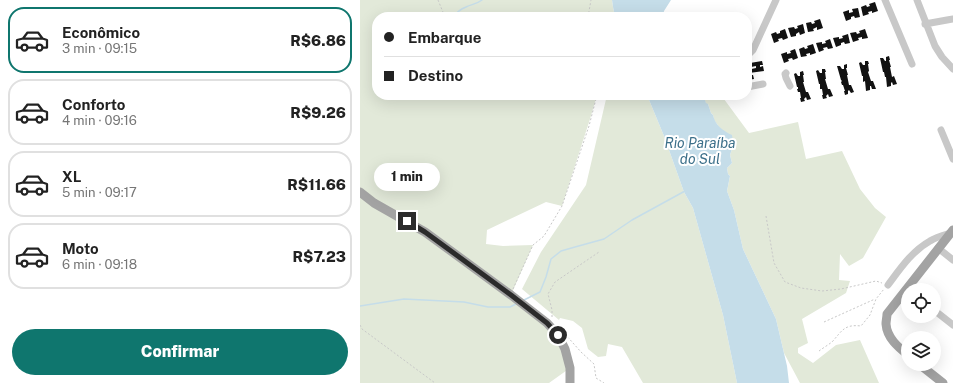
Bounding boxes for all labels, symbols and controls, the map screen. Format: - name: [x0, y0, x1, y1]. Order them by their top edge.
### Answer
- icon: car: [14, 22, 50, 58]
- text: Econômico: [62, 24, 140, 41]
- text: Embarque: [408, 29, 481, 46]
- text: R$6.86: [290, 32, 346, 49]
- text: 3 min · 09:15: [62, 41, 137, 56]
- text: Destino: [408, 67, 463, 84]
- icon: car: [14, 94, 50, 130]
- text: Conforto: [62, 96, 125, 113]
- text: R$9.26: [290, 104, 346, 121]
- text: 4 min · 09:16: [62, 113, 137, 128]
- water label: Rio Paraíba do Sul: [665, 135, 735, 167]
- callout: 1 min: [374, 163, 440, 191]
- icon: car: [14, 166, 50, 202]
- text: XL: [62, 168, 81, 185]
- text: 1 min: [391, 169, 423, 184]
- text: R$11.66: [287, 176, 346, 193]
- text: 5 min · 09:17: [62, 185, 137, 200]
- route end: [398, 212, 416, 230]
- icon: car: [14, 238, 50, 274]
- text: Moto: [62, 240, 99, 257]
- text: R$7.23: [293, 248, 346, 265]
- text: 6 min · 09:18: [62, 257, 137, 272]
- map controls: [901, 283, 941, 371]
- button: locate: [901, 283, 941, 323]
- route start: [549, 326, 567, 344]
- button: Confirmar: [12, 329, 348, 375]
- button: layers: [901, 331, 941, 371]

